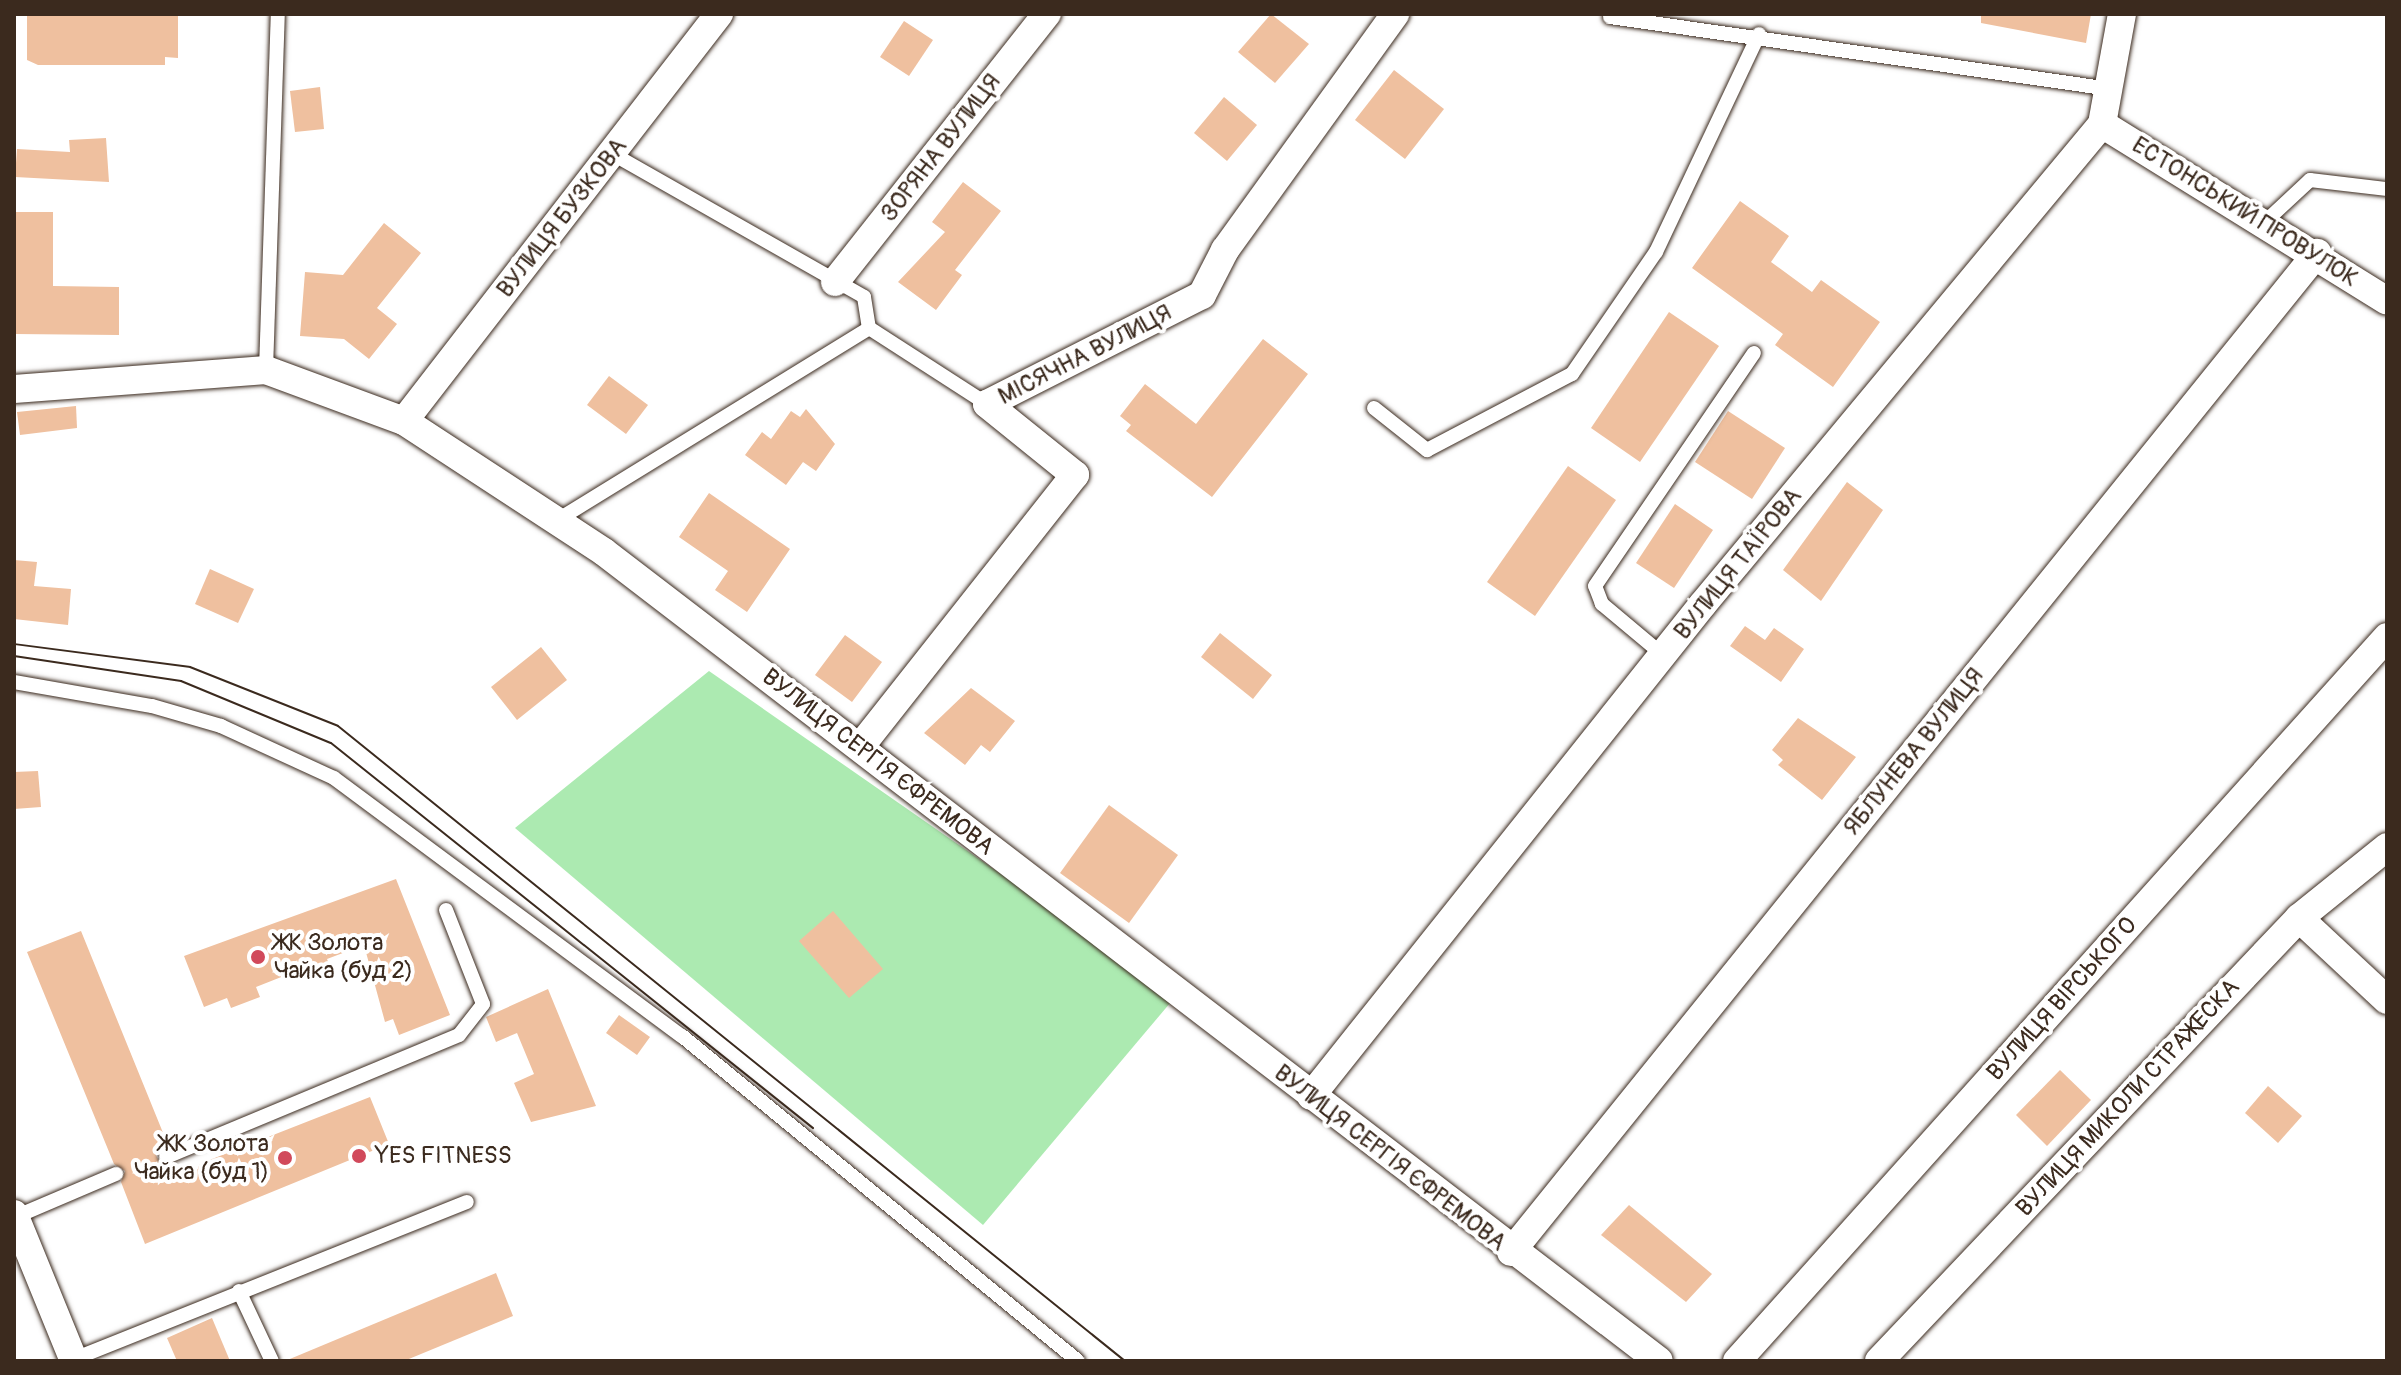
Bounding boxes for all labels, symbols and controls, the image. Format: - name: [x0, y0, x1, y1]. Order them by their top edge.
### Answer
- street label: ЗОРЯНА ВУЛИЦЯ: [875, 69, 1007, 227]
- street label: ЕСТОНСЬКИЙ ПРОВУЛОК: [2127, 131, 2363, 293]
- street label: ВУЛИЦЯ БУЗКОВА: [491, 133, 633, 303]
- street label: МІСЯЧНА ВУЛИЦЯ: [993, 299, 1177, 411]
- street label: ВУЛИЦЯ ТАЇРОВА: [1668, 482, 1808, 646]
- street label: ВУЛИЦЯ СЕРГІЯ ЄФРЕМОВА: [756, 663, 1000, 861]
- street label: ЯБЛУНЕВА ВУЛИЦЯ: [1838, 663, 1990, 841]
- street label: ВУЛИЦЯ ВІРСЬКОГО: [1981, 911, 2143, 1087]
- place label: ЖК Золота Чайка (буд 2): [274, 929, 413, 985]
- marker: ЖК Золота Чайка (буд 2): [249, 948, 267, 966]
- street label: ВУЛИЦЯ МИКОЛИ СТРАЖЕСКА: [2010, 973, 2246, 1223]
- street label: ВУЛИЦЯ СЕРГІЯ ЄФРЕМОВА: [1268, 1059, 1512, 1257]
- place label: ЖК Золота Чайка (буд 1): [134, 1130, 269, 1186]
- place label: YES FITNESS: [375, 1142, 512, 1170]
- marker: YES FITNESS: [350, 1147, 368, 1165]
- marker: ЖК Золота Чайка (буд 1): [276, 1149, 294, 1167]

